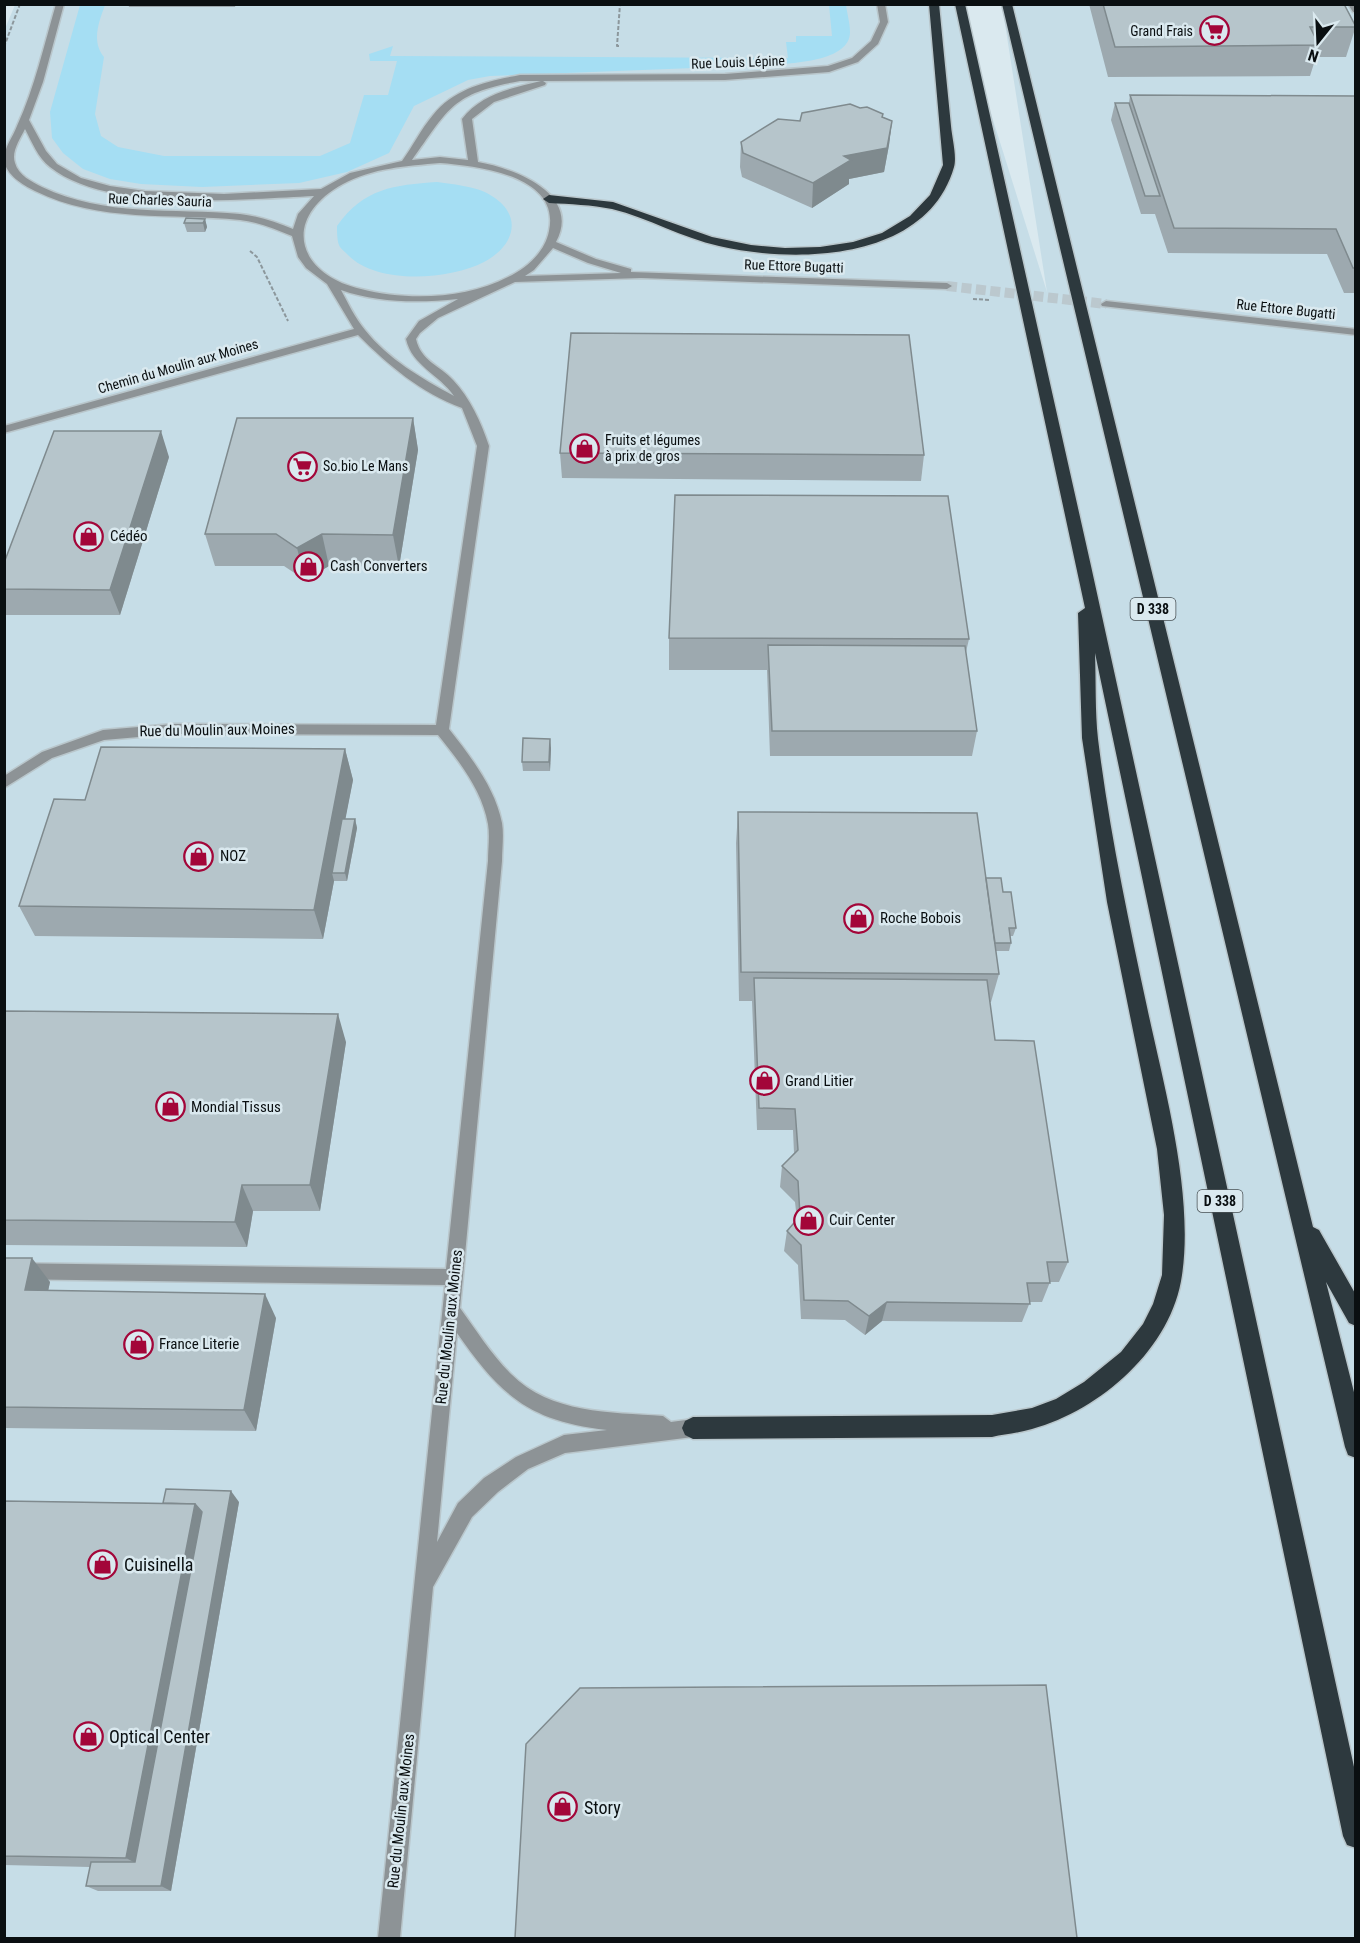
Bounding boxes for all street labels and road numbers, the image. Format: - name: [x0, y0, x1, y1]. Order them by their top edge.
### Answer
- street label: Rue Louis Lépine: [691, 52, 786, 72]
- street label: Rue Charles Sauria: [108, 190, 212, 210]
- street label: Rue Ettore Bugatti: [744, 256, 844, 276]
- street label: Rue Ettore Bugatti: [1236, 296, 1336, 322]
- street label: Chemin du Moulin aux Moines: [96, 335, 260, 397]
- road number: D 338: [1130, 598, 1176, 620]
- street label: Rue du Moulin aux Moines: [139, 720, 295, 740]
- road number: D 338: [1198, 1190, 1242, 1212]
- street label: Rue du Moulin aux Moines: [432, 1249, 466, 1405]
- street label: Rue du Moulin aux Moines: [384, 1733, 418, 1889]

